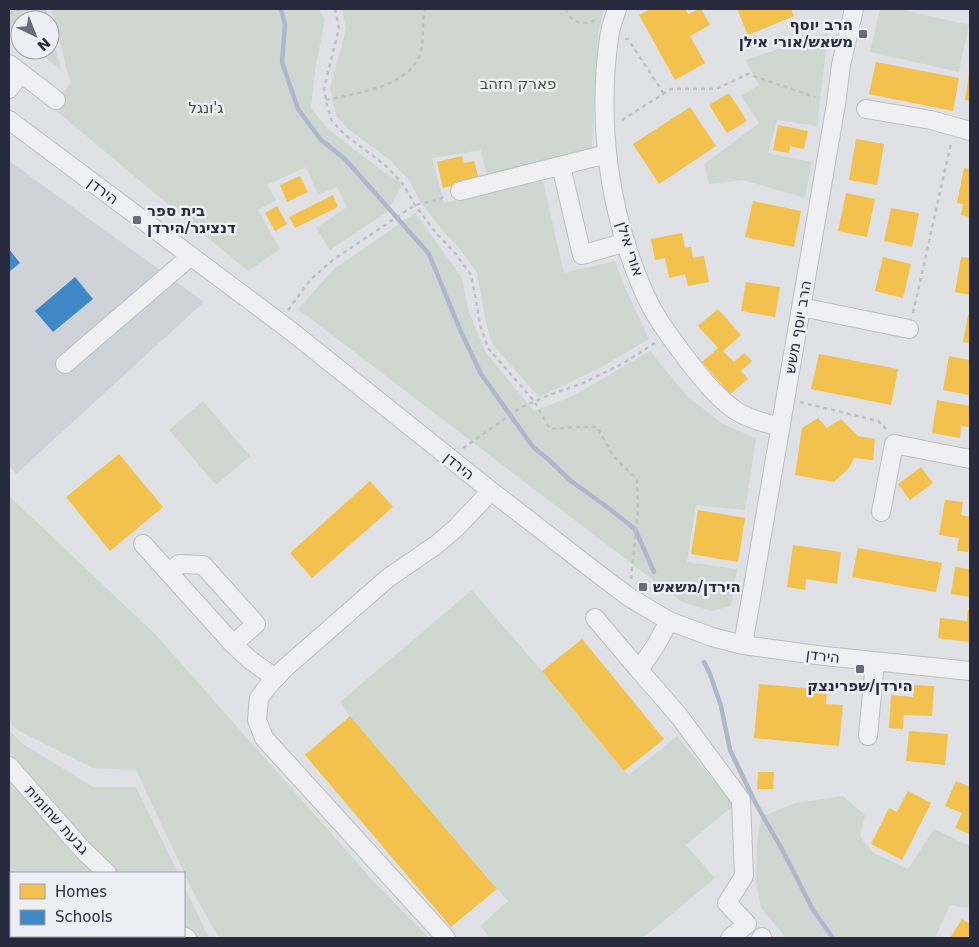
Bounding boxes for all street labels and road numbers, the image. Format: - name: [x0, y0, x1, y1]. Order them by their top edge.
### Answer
- street label: הירדן: [84, 174, 122, 208]
- street label: אורי אילן: [613, 219, 647, 279]
- street label: הרב יוסף משש: [781, 279, 815, 375]
- street label: הירדן: [440, 448, 478, 484]
- street label: הירדן: [805, 645, 841, 667]
- street label: גבעת שחומית: [21, 782, 93, 858]

